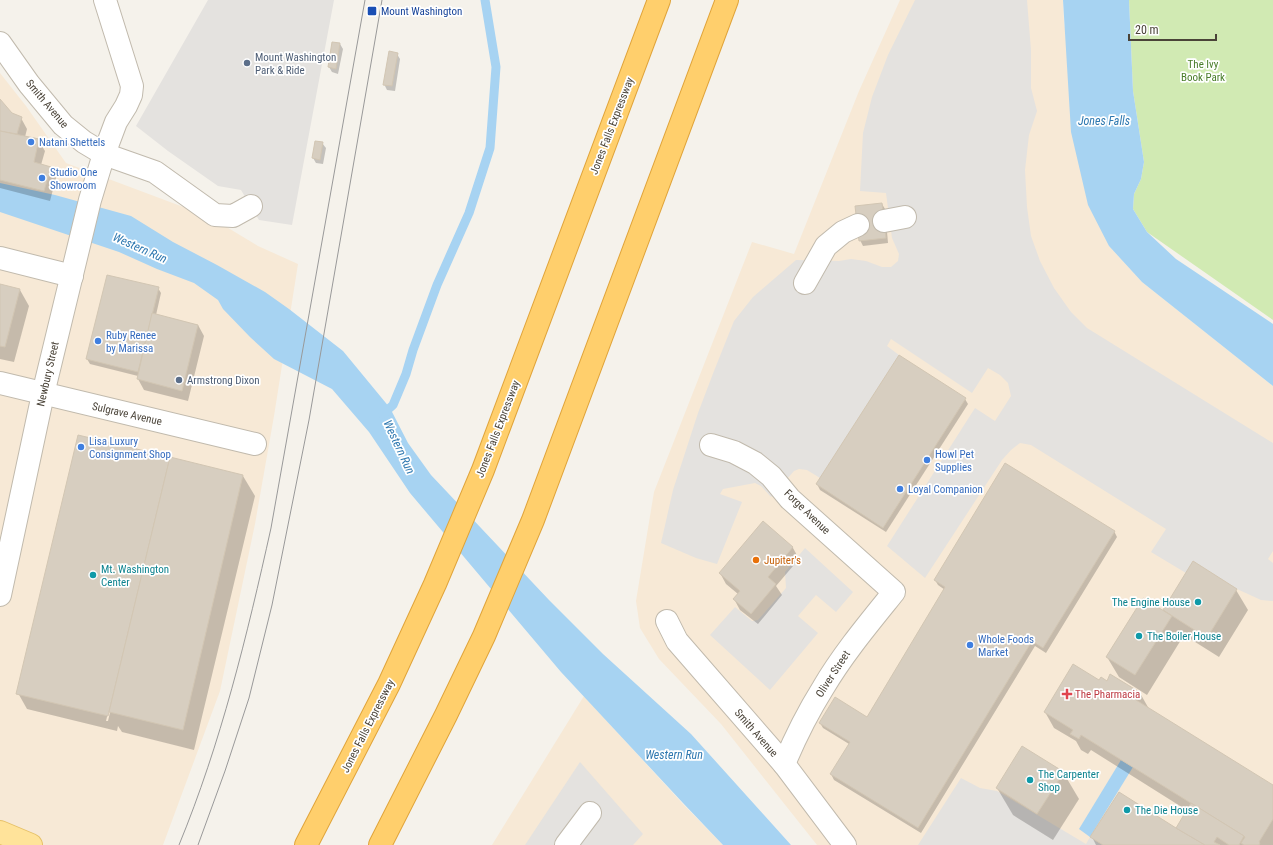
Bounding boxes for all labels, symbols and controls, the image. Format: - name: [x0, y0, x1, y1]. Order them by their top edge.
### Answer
- marker: Mount Washington: [366, 5, 378, 17]
- place label: Mount Washington: [381, 5, 462, 18]
- scale bar: [1129, 16, 1216, 42]
- text: 20 m: [1135, 23, 1159, 37]
- place label: Mount Washington Park & Ride: [255, 51, 336, 77]
- marker: Mount Washington Park & Ride: [242, 58, 252, 68]
- park label: The Ivy Book Park: [1181, 58, 1225, 84]
- street label: Jones Falls Expressway: [587, 75, 637, 176]
- street label: Smith Avenue: [23, 77, 71, 131]
- water label: Jones Falls: [1078, 114, 1130, 128]
- place label: Natani Shettels: [39, 136, 105, 149]
- marker: Natani Shettels: [26, 137, 36, 147]
- place label: Studio One Showroom: [50, 166, 97, 192]
- marker: Studio One Showroom: [37, 173, 47, 183]
- water label: Western Run: [111, 230, 170, 266]
- place label: Ruby Renee by Marissa: [106, 329, 156, 355]
- marker: Ruby Renee by Marissa: [93, 336, 103, 346]
- street label: Newbury Street: [34, 340, 62, 408]
- place label: Armstrong Dixon: [187, 374, 260, 387]
- marker: Armstrong Dixon: [174, 375, 184, 385]
- street label: Jones Falls Expressway: [473, 378, 523, 479]
- street label: Sulgrave Avenue: [91, 400, 163, 428]
- water label: Western Run: [380, 418, 418, 476]
- place label: Lisa Luxury Consignment Shop: [89, 435, 171, 461]
- marker: Lisa Luxury Consignment Shop: [76, 442, 86, 452]
- place label: Howl Pet Supplies: [935, 448, 974, 474]
- marker: Howl Pet Supplies: [922, 455, 932, 465]
- place label: Loyal Companion: [908, 483, 983, 496]
- marker: Loyal Companion: [895, 484, 905, 494]
- street label: Forge Avenue: [781, 487, 833, 537]
- place label: Jupiter's: [764, 554, 801, 567]
- marker: Jupiter's: [751, 555, 761, 565]
- place label: Mt. Washington Center: [101, 563, 169, 589]
- marker: Mt. Washington Center: [88, 570, 98, 580]
- place label: The Engine House: [1112, 596, 1190, 609]
- marker: The Engine House: [1193, 597, 1203, 607]
- place label: The Boiler House: [1147, 630, 1221, 643]
- marker: The Boiler House: [1134, 631, 1144, 641]
- place label: Whole Foods Market: [978, 633, 1034, 659]
- marker: Whole Foods Market: [965, 640, 975, 650]
- street label: Oliver Street: [813, 648, 853, 700]
- street label: Jones Falls Expressway: [339, 677, 397, 775]
- place label: The Pharmacia: [1075, 688, 1140, 701]
- marker: The Pharmacia: [1062, 689, 1072, 699]
- street label: Smith Avenue: [732, 706, 780, 760]
- water label: Western Run: [645, 748, 703, 762]
- place label: The Carpenter Shop: [1038, 768, 1100, 794]
- marker: The Carpenter Shop: [1025, 775, 1035, 785]
- place label: The Die House: [1135, 804, 1198, 817]
- marker: The Die House: [1122, 805, 1132, 815]

